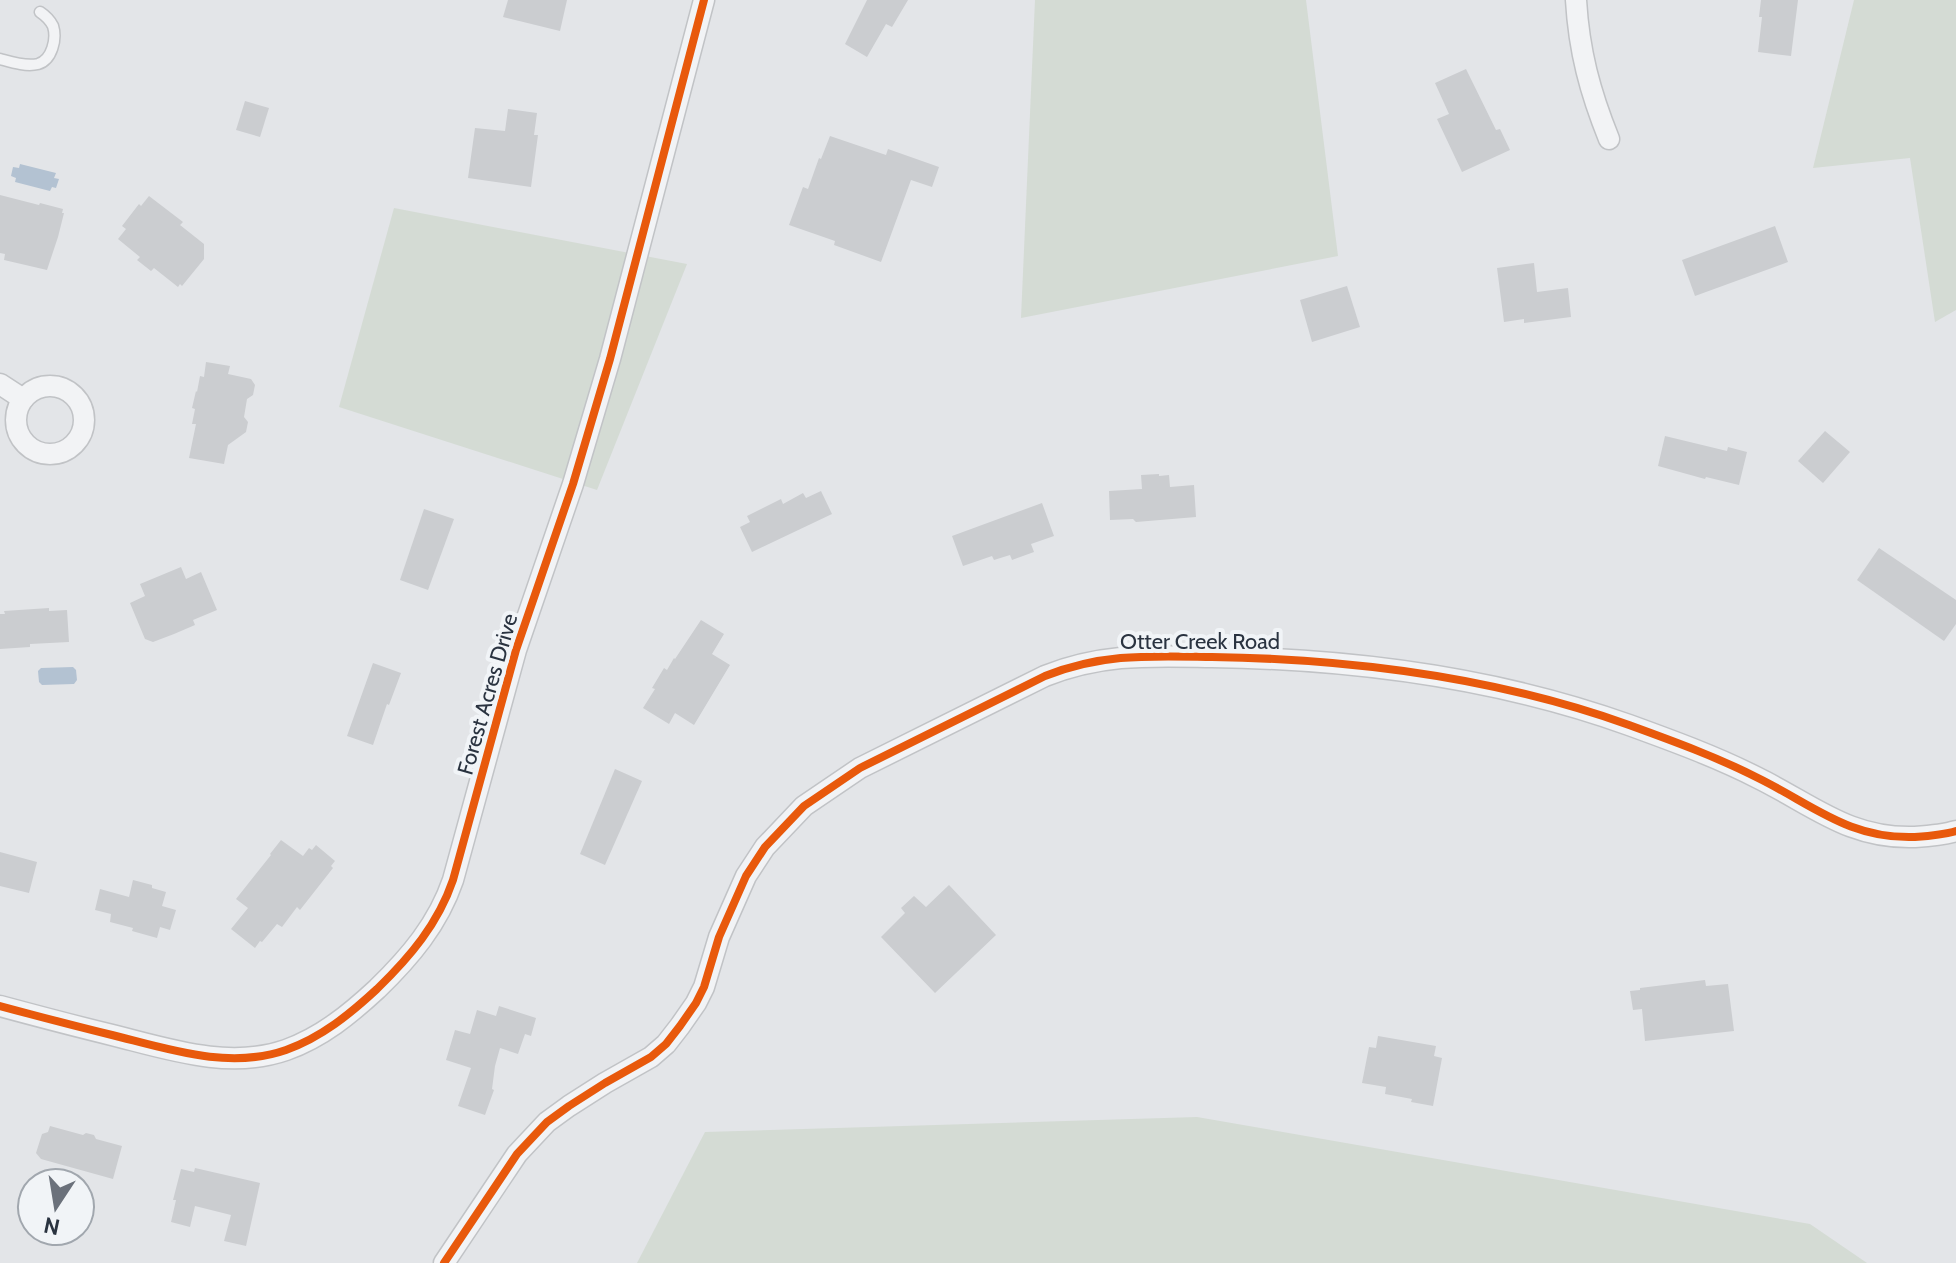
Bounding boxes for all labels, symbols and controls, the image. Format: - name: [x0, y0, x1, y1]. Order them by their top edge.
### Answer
- street label: Forest Acres Drive: [452, 610, 523, 778]
- street label: Otter Creek Road: [1120, 628, 1280, 655]
- north arrow: [16, 1167, 96, 1247]
- text: N: [42, 1211, 62, 1241]

